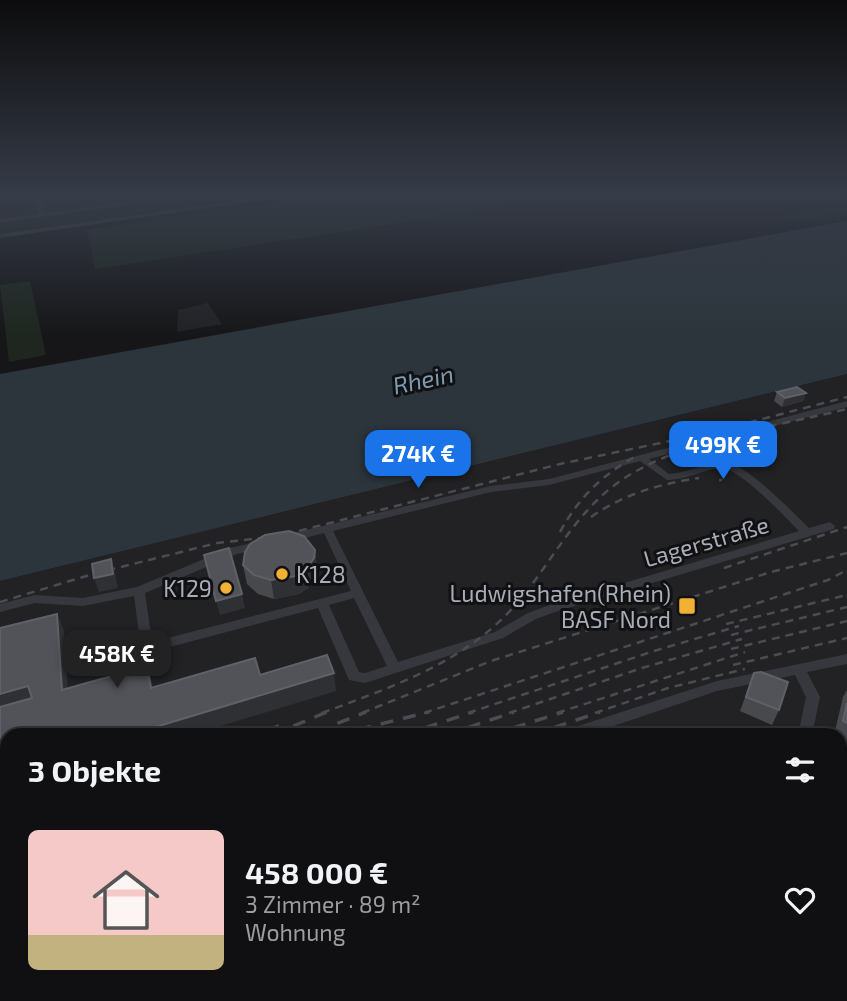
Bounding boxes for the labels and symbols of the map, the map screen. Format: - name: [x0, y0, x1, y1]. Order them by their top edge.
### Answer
- water label: Rhein: [390, 358, 456, 400]
- pin: 499K €: [666, 421, 780, 481]
- pin: 274K €: [361, 430, 475, 490]
- street label: Lagerstraße: [640, 510, 772, 572]
- place label: K128: [296, 560, 346, 588]
- marker: K128: [274, 566, 290, 582]
- place label: K129: [163, 574, 212, 602]
- place label: Ludwigshafen(Rhein) BASF Nord: [450, 579, 671, 633]
- marker: K129: [218, 580, 234, 596]
- marker: Ludwigshafen(Rhein) BASF Nord: [677, 596, 697, 616]
- pin: 458K €: [60, 630, 174, 690]

